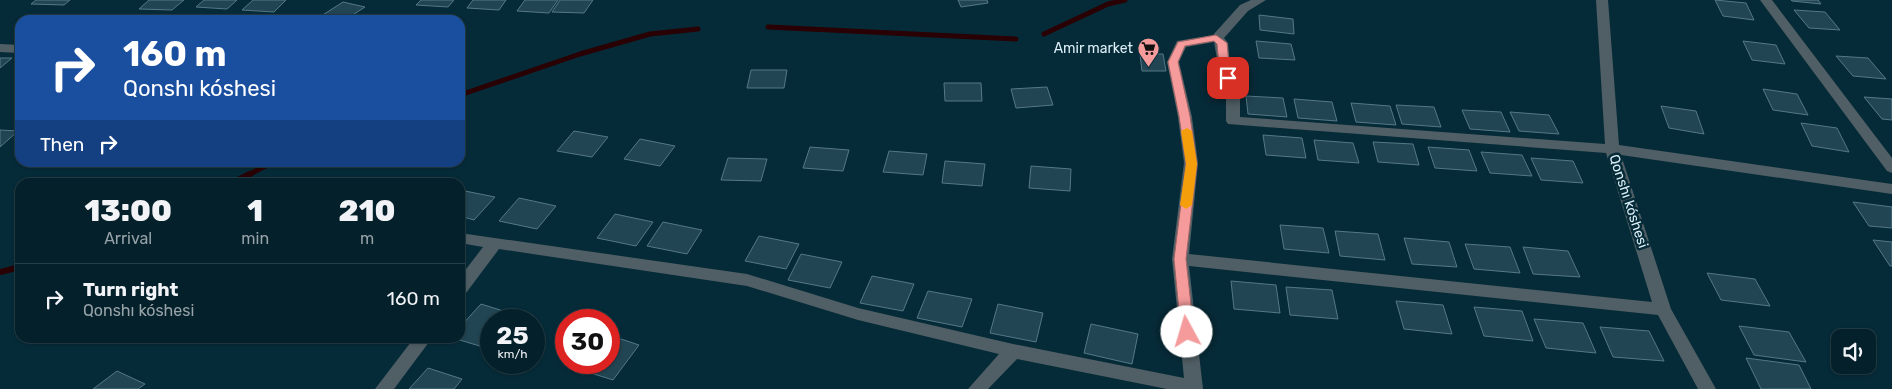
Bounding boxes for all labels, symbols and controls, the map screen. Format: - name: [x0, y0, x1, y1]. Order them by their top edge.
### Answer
- text: 160 m: [123, 33, 227, 75]
- icon: right: [40, 35, 105, 100]
- supermarket icon: Amir market: [1137, 36, 1161, 67]
- place label: Amir market: [1054, 40, 1134, 57]
- pin: [1207, 57, 1249, 99]
- icon: arrive: [1214, 64, 1242, 92]
- text: Qonshı kóshesi: [123, 75, 276, 102]
- icon: right: [94, 130, 122, 158]
- text: Then: [40, 133, 84, 156]
- street label: Qonshı kóshesi: [1605, 152, 1652, 250]
- text: 13:00: [84, 193, 172, 229]
- text: 1: [247, 193, 263, 229]
- text: 210: [339, 193, 396, 229]
- text: Arrival: [104, 229, 152, 248]
- text: min: [241, 229, 269, 248]
- text: m: [360, 229, 374, 248]
- text: Turn right: [83, 278, 178, 301]
- icon: right: [40, 285, 68, 313]
- text: 160 m: [387, 287, 440, 310]
- text: Qonshı kóshesi: [83, 301, 194, 320]
- position arrow: [1160, 305, 1212, 357]
- speed limit sign: 30: [555, 309, 620, 374]
- text: 25: [496, 321, 529, 350]
- map controls: [1831, 329, 1876, 374]
- button: sound: [1831, 329, 1876, 374]
- text: km/h: [498, 347, 527, 361]

